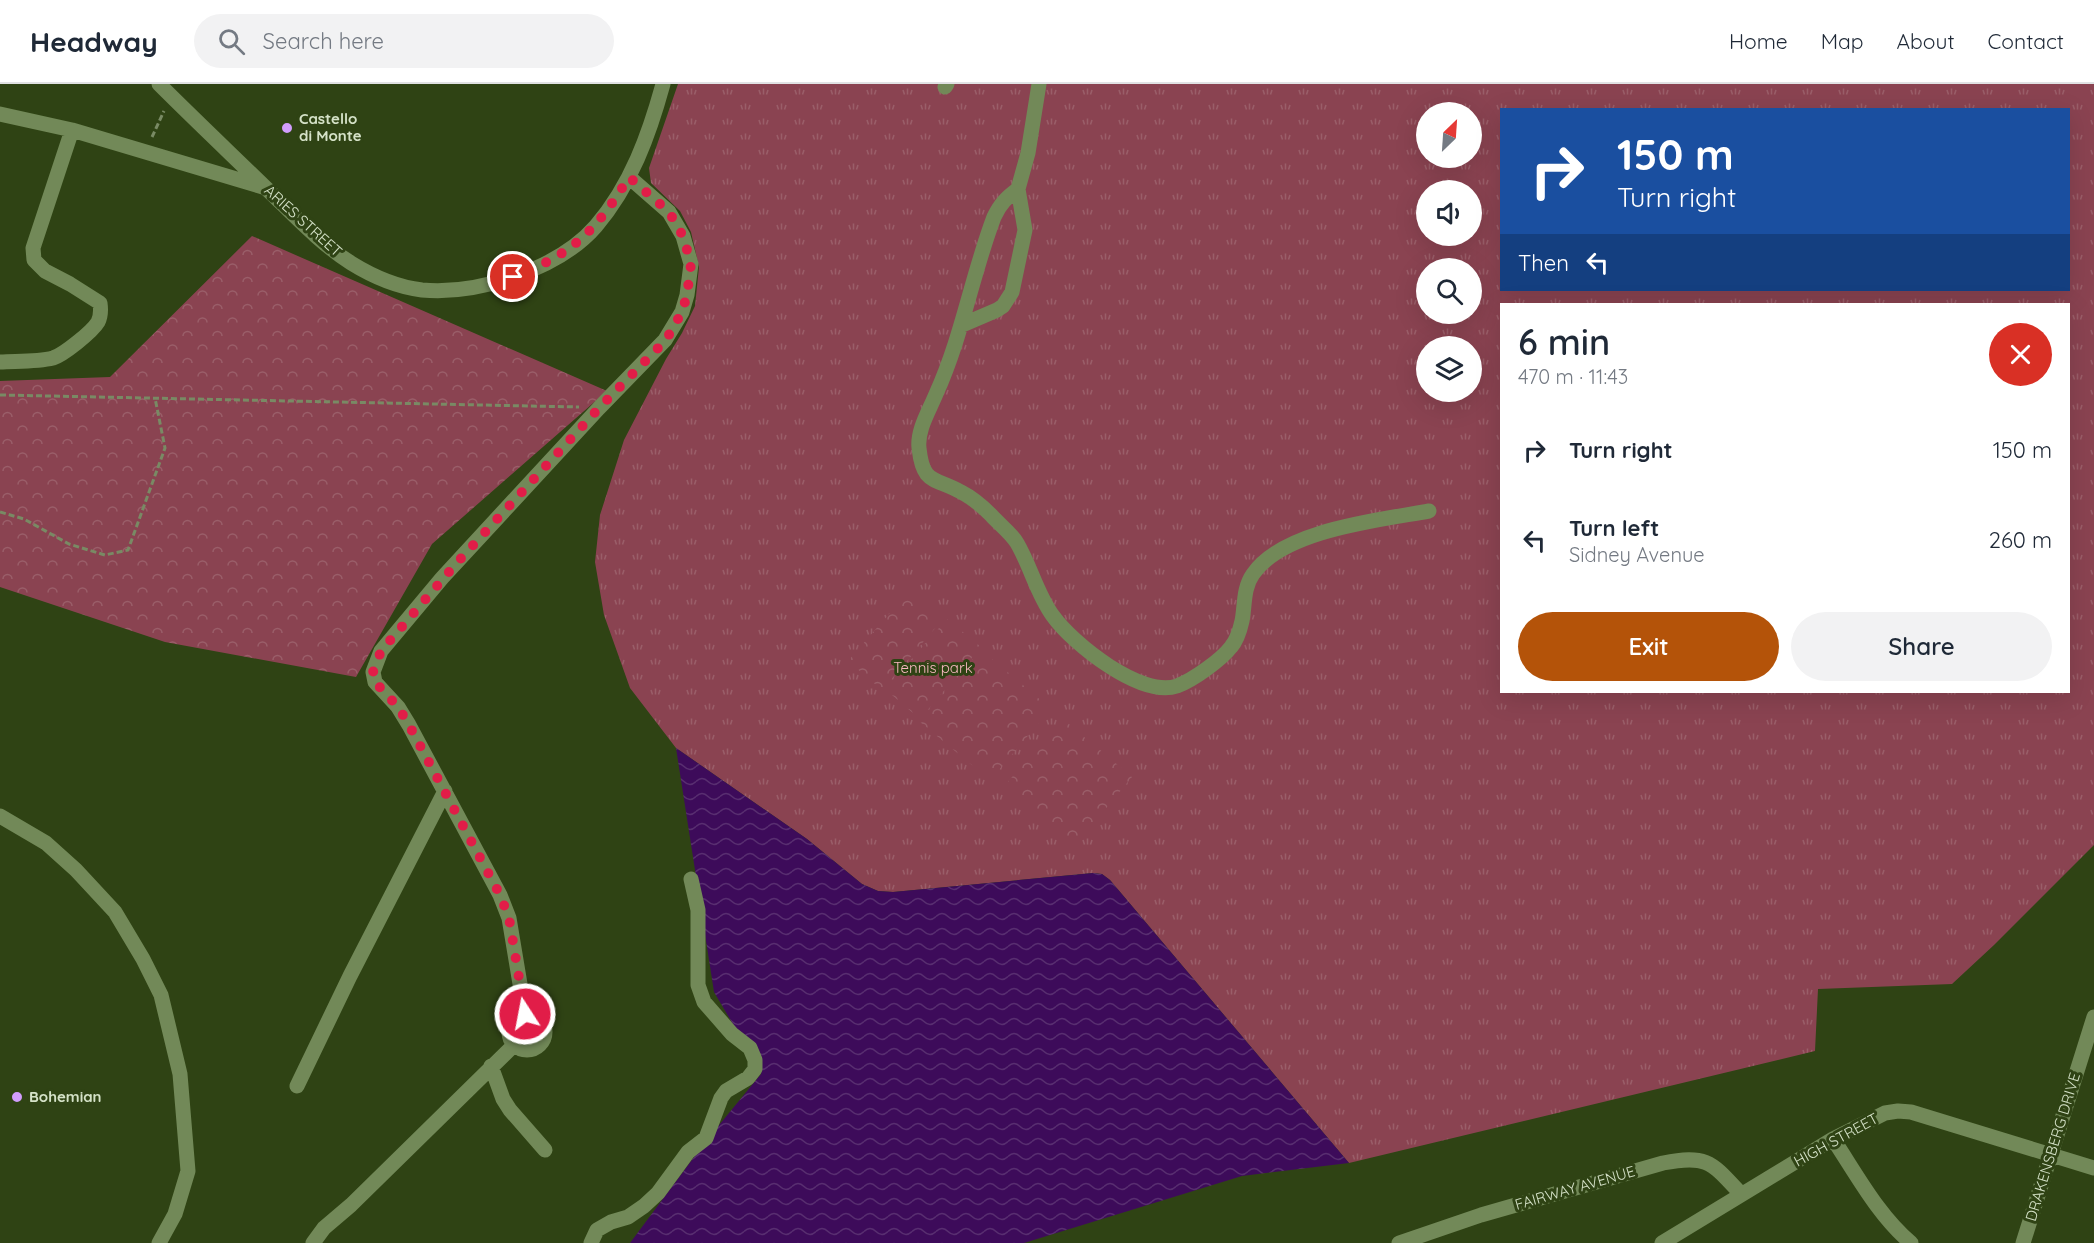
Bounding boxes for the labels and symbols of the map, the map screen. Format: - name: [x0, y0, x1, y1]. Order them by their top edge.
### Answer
- north arrow: [1416, 102, 1482, 168]
- place label: Castello di Monte: [299, 109, 362, 145]
- marker: Castello di Monte: [280, 121, 294, 135]
- street label: ARIES STREET: [260, 181, 346, 261]
- pin: [487, 251, 538, 302]
- park label: Tennis park: [893, 658, 973, 677]
- position arrow: [493, 982, 557, 1046]
- street label: DRAKENSBERG DRIVE: [2021, 1070, 2084, 1223]
- place label: Bohemian: [29, 1087, 102, 1106]
- marker: Bohemian: [10, 1090, 24, 1104]
- street label: HIGH STREET: [1790, 1109, 1881, 1171]
- street label: FAIRWAY AVENUE: [1513, 1161, 1637, 1214]

